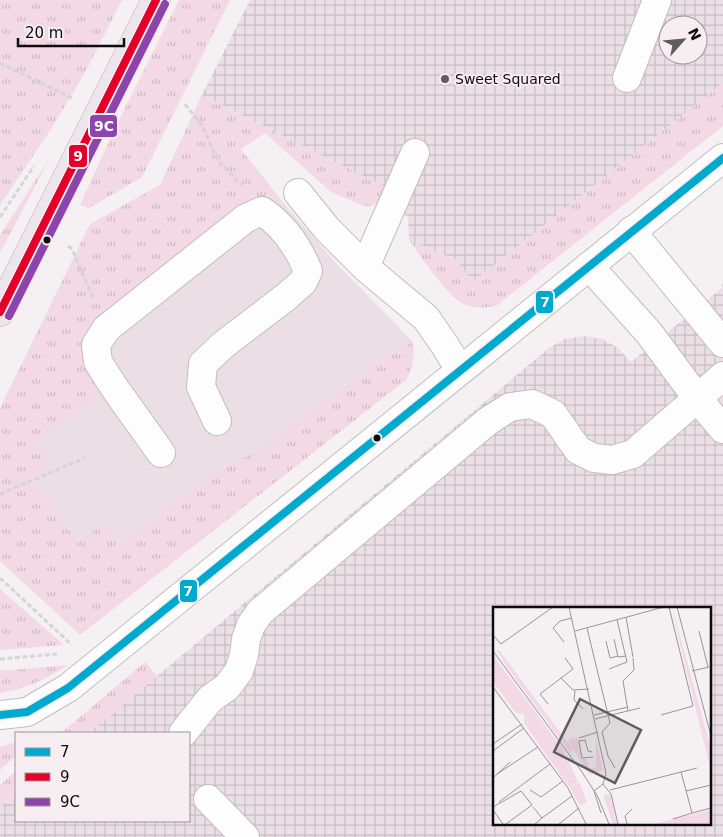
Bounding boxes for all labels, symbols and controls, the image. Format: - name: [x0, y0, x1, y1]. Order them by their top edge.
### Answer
- scale bar: [18, 15, 124, 47]
- north arrow: [658, 15, 708, 65]
- text: 20 m: [25, 24, 63, 42]
- text: N: [685, 25, 704, 43]
- place label: Sweet Squared: [455, 71, 561, 87]
- marker: Sweet Squared: [439, 73, 451, 85]
- line badge: 9C: [89, 114, 118, 138]
- text: 9C: [94, 118, 114, 134]
- line badge: 9: [68, 144, 88, 168]
- text: 9: [73, 148, 83, 164]
- unlabelled marker: [42, 235, 52, 245]
- line badge: 7: [535, 290, 554, 314]
- text: 7: [540, 294, 550, 310]
- unlabelled marker: [372, 433, 382, 443]
- line badge: 7: [179, 579, 198, 603]
- text: 7: [183, 583, 193, 599]
- inset map: [493, 607, 710, 824]
- legend: [15, 732, 190, 822]
- text: 7: [60, 743, 70, 761]
- text: 9: [60, 768, 70, 786]
- text: 9C: [60, 793, 80, 811]

